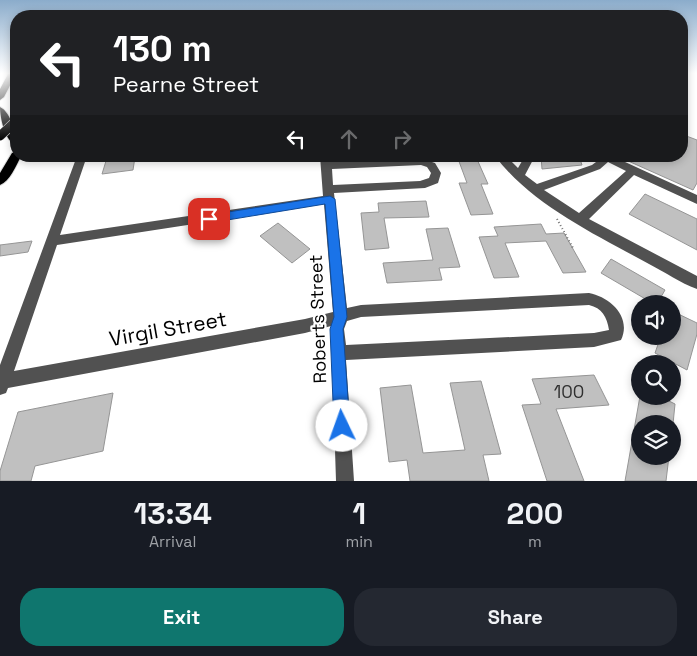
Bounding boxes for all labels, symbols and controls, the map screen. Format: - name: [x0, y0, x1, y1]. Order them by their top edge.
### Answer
- text: 130 m: [113, 27, 212, 71]
- icon: left: [30, 30, 95, 95]
- text: Pearne Street: [113, 70, 259, 98]
- icon: left: [282, 125, 310, 153]
- icon: ahead: [335, 125, 363, 153]
- icon: right: [388, 125, 416, 153]
- pin: [188, 198, 230, 240]
- icon: arrive: [195, 205, 223, 233]
- street label: Roberts Street: [304, 254, 331, 384]
- map controls: [631, 295, 681, 465]
- button: sound: [631, 295, 681, 345]
- street label: Virgil Street: [107, 305, 229, 352]
- button: search: [631, 355, 681, 405]
- house number: 100: [554, 380, 584, 403]
- position arrow: [315, 399, 367, 451]
- button: layers: [631, 415, 681, 465]
- text: 13:34: [134, 494, 212, 533]
- text: 1: [352, 494, 366, 533]
- text: 200: [507, 494, 563, 533]
- text: Arrival: [149, 531, 196, 552]
- text: min: [345, 531, 373, 552]
- text: m: [528, 531, 542, 552]
- button: Exit: [20, 588, 344, 646]
- button: Share: [354, 588, 677, 646]

